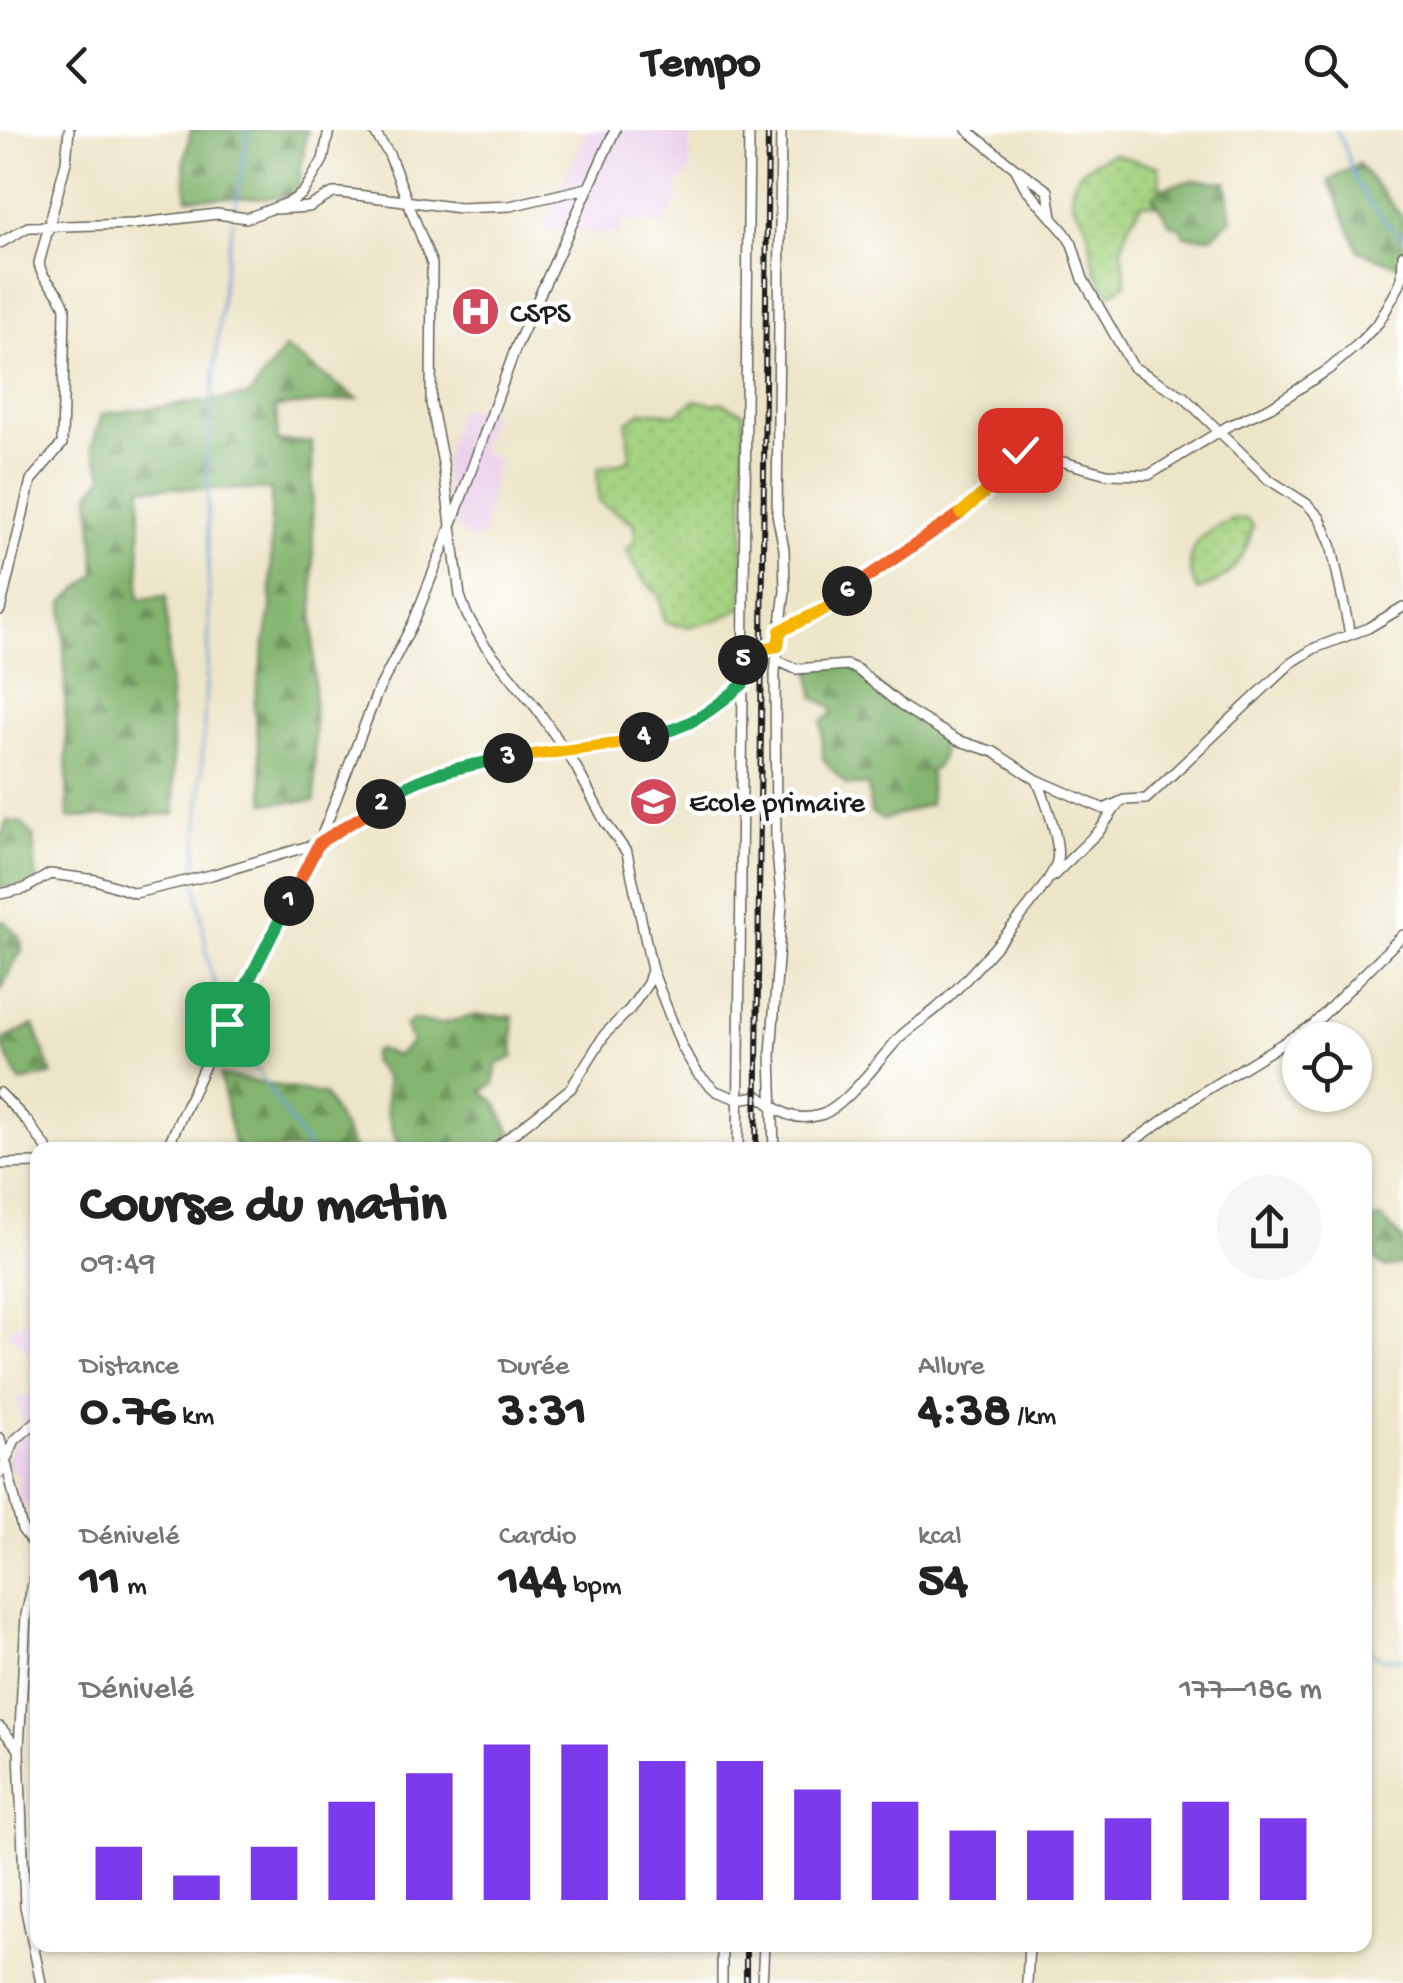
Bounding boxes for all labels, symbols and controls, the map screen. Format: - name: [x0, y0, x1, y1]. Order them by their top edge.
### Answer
- icon: back: [50, 38, 105, 93]
- icon: search: [1298, 38, 1353, 93]
- text: Tempo: [643, 39, 761, 92]
- hospital icon: CSPS: [449, 286, 501, 338]
- place label: CSPS: [510, 299, 571, 334]
- pin: [978, 408, 1063, 493]
- icon: check: [993, 423, 1048, 478]
- pin: 6: [822, 566, 872, 616]
- text: 6: [840, 574, 854, 607]
- pin: 5: [718, 635, 768, 685]
- text: 5: [736, 643, 750, 676]
- pin: 4: [619, 712, 669, 762]
- text: 4: [637, 720, 651, 753]
- pin: 3: [483, 733, 533, 783]
- text: 3: [501, 741, 515, 774]
- school or university icon: Ecole primaire: [628, 775, 680, 827]
- pin: 2: [356, 779, 406, 829]
- text: 2: [374, 787, 388, 820]
- place label: Ecole primaire: [689, 788, 866, 823]
- pin: 1: [264, 876, 314, 926]
- text: 1: [283, 884, 295, 917]
- pin: [185, 982, 270, 1067]
- icon: arrive: [200, 997, 255, 1052]
- map controls: [1282, 1022, 1372, 1112]
- button: locate: [1282, 1022, 1372, 1112]
- button: share: [1217, 1175, 1322, 1280]
- text: Course du matin: [80, 1176, 446, 1240]
- text: 09:49: [80, 1246, 155, 1284]
- text: Distance: [80, 1351, 179, 1384]
- text: Durée: [499, 1351, 569, 1384]
- text: Allure: [918, 1351, 984, 1384]
- text: 0.76: [80, 1384, 175, 1443]
- text: 3:31: [499, 1384, 587, 1443]
- text: 4:38: [918, 1384, 1011, 1443]
- text: km: [175, 1401, 214, 1434]
- text: /km: [1011, 1401, 1056, 1434]
- text: Dénivelé: [80, 1521, 180, 1554]
- text: Cardio: [499, 1521, 577, 1554]
- text: kcal: [918, 1521, 962, 1554]
- text: 11: [80, 1554, 120, 1613]
- text: 144: [499, 1554, 567, 1613]
- text: 54: [918, 1554, 968, 1613]
- text: m: [120, 1571, 147, 1604]
- text: bpm: [567, 1571, 622, 1604]
- text: Dénivelé: [80, 1672, 194, 1710]
- text: 177–186 m: [1179, 1672, 1322, 1710]

